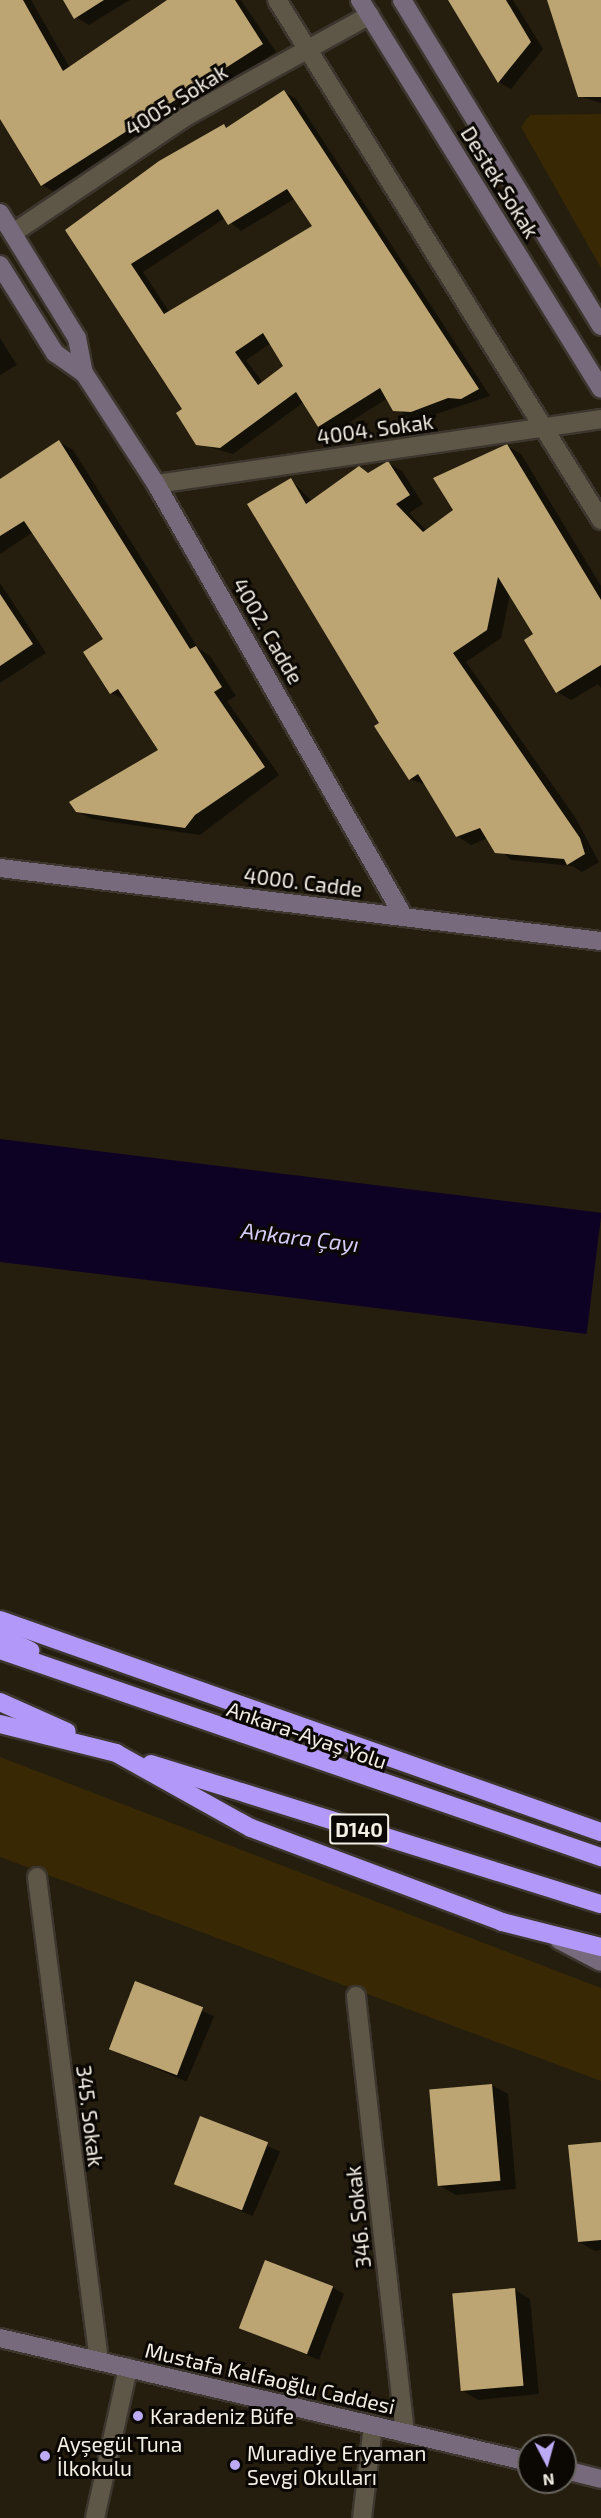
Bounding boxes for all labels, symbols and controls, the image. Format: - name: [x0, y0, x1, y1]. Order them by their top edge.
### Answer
- street label: 4005. Sokak: [120, 59, 232, 141]
- street label: Destek Sokak: [456, 121, 544, 243]
- street label: 4004. Sokak: [315, 408, 435, 450]
- street label: 4002. Cadde: [227, 573, 309, 689]
- street label: 4000. Cadde: [242, 862, 364, 902]
- water label: Ankara Çayı: [240, 1217, 360, 1257]
- street label: Ankara-Ayaş Yolu: [223, 1696, 391, 1774]
- road number: D140: [329, 1812, 389, 1846]
- street label: 345. Sokak: [71, 2064, 109, 2168]
- street label: 346. Sokak: [340, 2165, 376, 2269]
- street label: Mustafa Kalfaoğlu Caddesi: [143, 2337, 397, 2419]
- place label: Karadeniz Büfe: [150, 2403, 294, 2429]
- marker: Karadeniz Büfe: [131, 2409, 145, 2423]
- place label: Ayşegül Tuna İlkokulu: [57, 2431, 183, 2481]
- north arrow: [517, 2434, 577, 2494]
- place label: Muradiye Eryaman Sevgi Okulları: [247, 2440, 426, 2490]
- marker: Ayşegül Tuna İlkokulu: [38, 2449, 52, 2463]
- marker: Muradiye Eryaman Sevgi Okulları: [228, 2458, 242, 2472]
- text: N: [542, 2470, 555, 2490]

